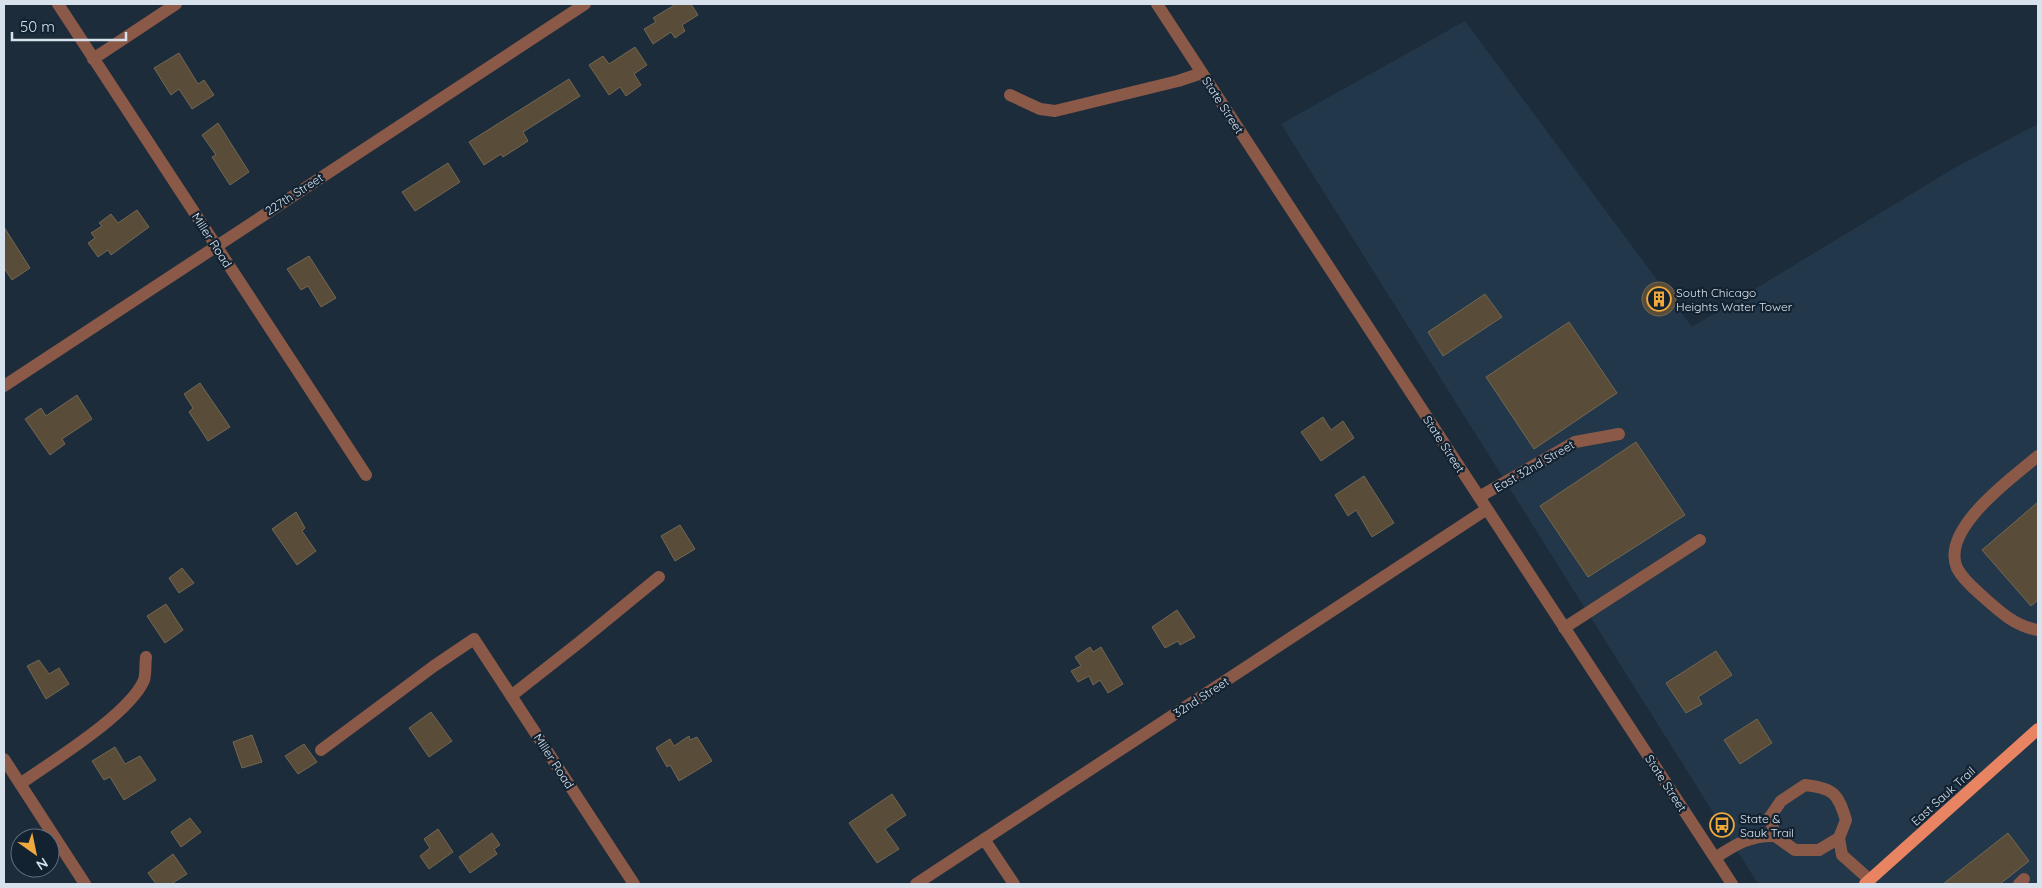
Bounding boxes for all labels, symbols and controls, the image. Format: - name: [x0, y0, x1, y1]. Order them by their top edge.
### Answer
- scale bar: [12, 10, 126, 42]
- text: 50 m: [20, 17, 55, 36]
- street label: State Street: [1199, 74, 1247, 136]
- street label: 227th Street: [262, 170, 326, 218]
- street label: Miller Road: [189, 210, 235, 270]
- place label: South Chicago Heights Water Tower: [1676, 285, 1793, 314]
- building icon: South Chicago Heights Water Tower: [1646, 286, 1672, 312]
- street label: State Street: [1420, 413, 1468, 475]
- street label: East 32nd Street: [1491, 437, 1577, 495]
- street label: 32nd Street: [1170, 673, 1232, 721]
- street label: Miller Road: [531, 731, 577, 791]
- street label: State Street: [1642, 752, 1690, 814]
- street label: East Sauk Trail: [1908, 763, 1978, 829]
- place label: State & Sauk Trail: [1740, 811, 1794, 840]
- bus stop icon: State & Sauk Trail: [1709, 812, 1735, 838]
- north arrow: [10, 828, 60, 878]
- text: N: [33, 854, 51, 874]

